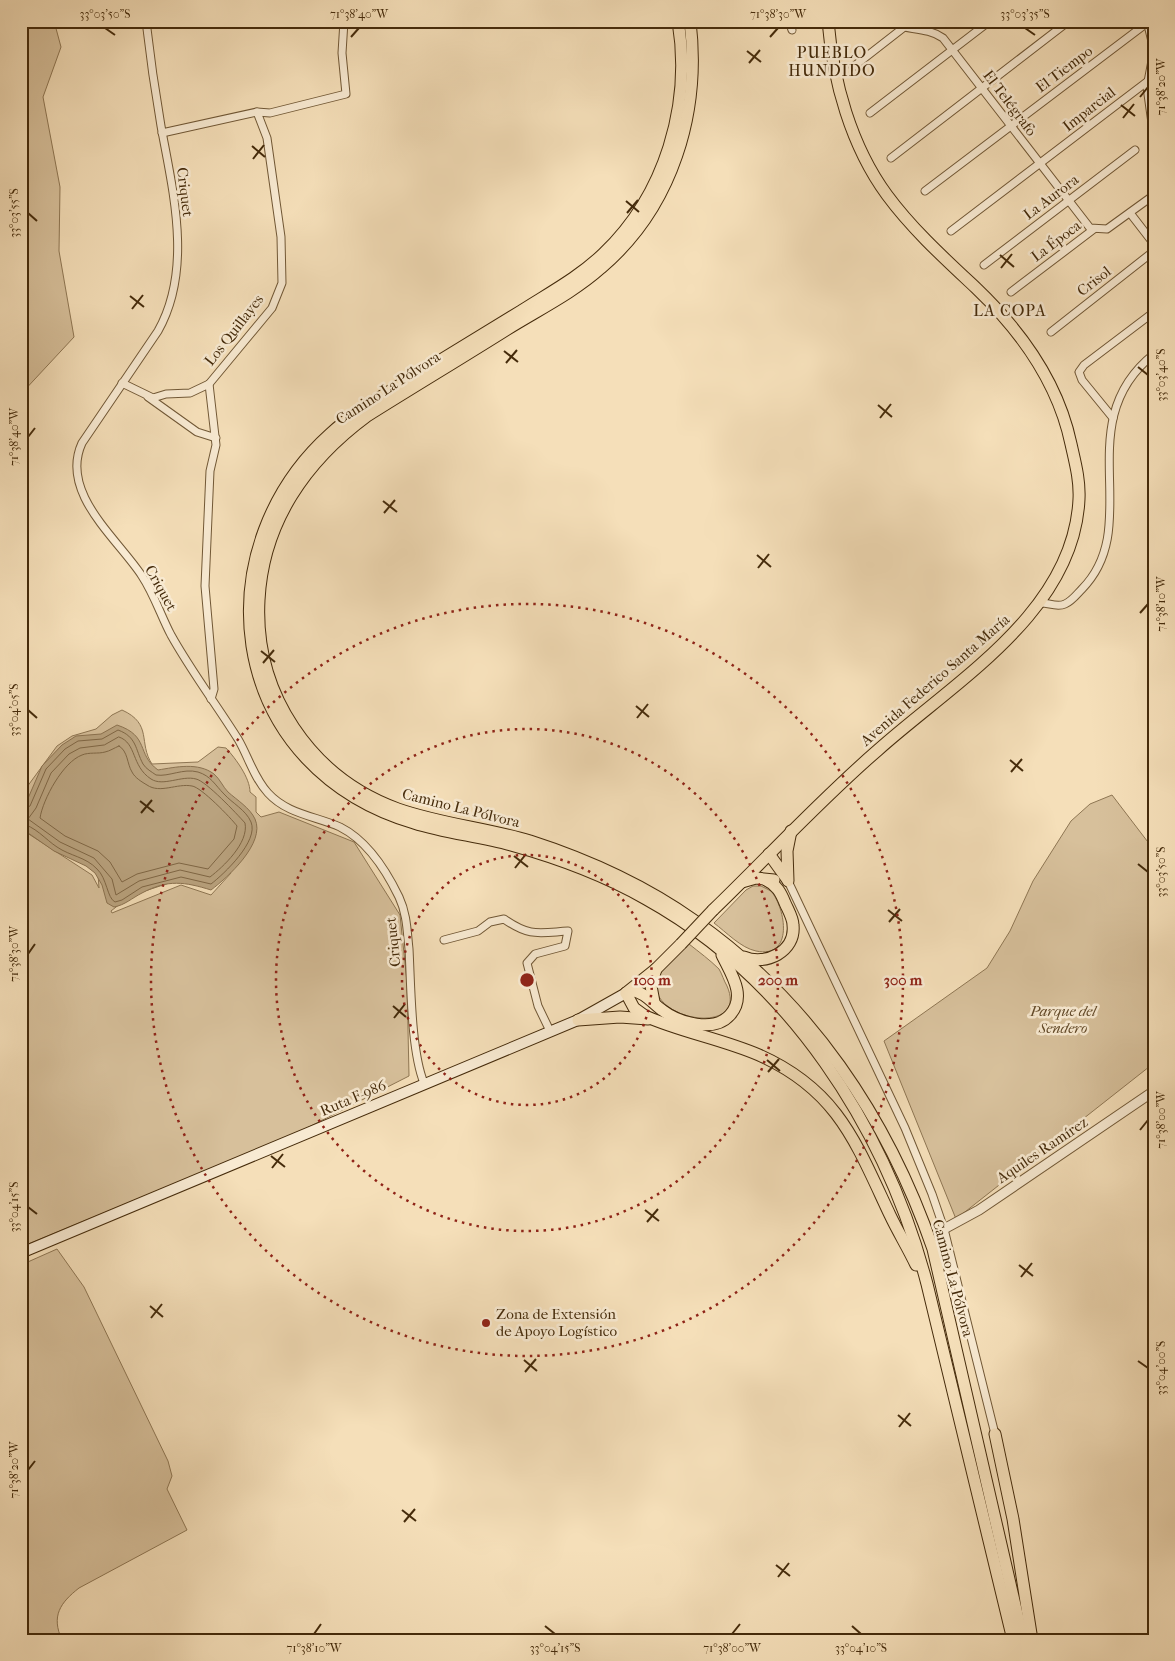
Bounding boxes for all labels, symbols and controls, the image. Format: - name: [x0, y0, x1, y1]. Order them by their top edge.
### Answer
- text: 33°03'50"S: [80, 7, 130, 21]
- text: 71°38'40"W: [330, 7, 389, 21]
- text: 71°38'30"W: [750, 7, 807, 21]
- text: 33°03'35"S: [1000, 7, 1050, 21]
- street label: El Tiempo: [1032, 42, 1096, 96]
- district label: PUEBLO HUNDIDO: [788, 43, 876, 80]
- text: 71°38'20"W: [1154, 57, 1168, 116]
- street label: El Telégrafo: [979, 66, 1041, 140]
- street label: Imparcial: [1059, 83, 1119, 135]
- street label: Criquet: [173, 166, 197, 218]
- street label: La Aurora: [1020, 170, 1083, 224]
- text: 33°03'55"S: [7, 188, 21, 238]
- street label: La Época: [1028, 216, 1085, 266]
- street label: Crisol: [1073, 262, 1115, 300]
- street label: Los Quillayes: [201, 290, 268, 369]
- district label: LA COPA: [973, 301, 1047, 320]
- street label: Camino La Pólvora: [332, 347, 444, 428]
- text: 33°03'40"S: [1154, 349, 1168, 401]
- text: 71°38'40"W: [7, 407, 21, 466]
- street label: Criquet: [141, 562, 181, 615]
- text: 71°38'10"W: [1154, 575, 1168, 632]
- street label: Avenida Federico Santa María: [856, 610, 1014, 750]
- text: 33°04'05"S: [7, 683, 21, 737]
- street label: Camino La Pólvora: [400, 785, 523, 832]
- text: 33°03'50"S: [1154, 847, 1168, 897]
- street label: Criquet: [381, 916, 405, 968]
- text: 71°38'30"W: [7, 925, 21, 982]
- centre of rings: [518, 971, 536, 989]
- text: 100 m: [633, 971, 671, 989]
- text: 200 m: [758, 971, 798, 989]
- text: 300 m: [884, 971, 923, 989]
- park label: Parque del Sendero: [1029, 1002, 1098, 1037]
- street label: Ruta F-986: [317, 1076, 390, 1120]
- text: 71°38'00"W: [1154, 1090, 1168, 1149]
- street label: Aquiles Ramírez: [992, 1113, 1091, 1188]
- text: 33°04'15"S: [7, 1182, 21, 1232]
- street label: Camino La Pólvora: [929, 1217, 978, 1340]
- place label: Zona de Extensión de Apoyo Logístico: [496, 1305, 617, 1340]
- marker: Zona de Extensión de Apoyo Logístico: [480, 1317, 492, 1329]
- text: 33°04'00"S: [1154, 1341, 1168, 1395]
- text: 71°38'20"W: [7, 1440, 21, 1499]
- text: 71°38'10"W: [286, 1641, 343, 1655]
- text: 33°04'15"S: [530, 1641, 580, 1655]
- text: 71°38'00"W: [703, 1641, 762, 1655]
- text: 33°04'10"S: [835, 1641, 887, 1655]

